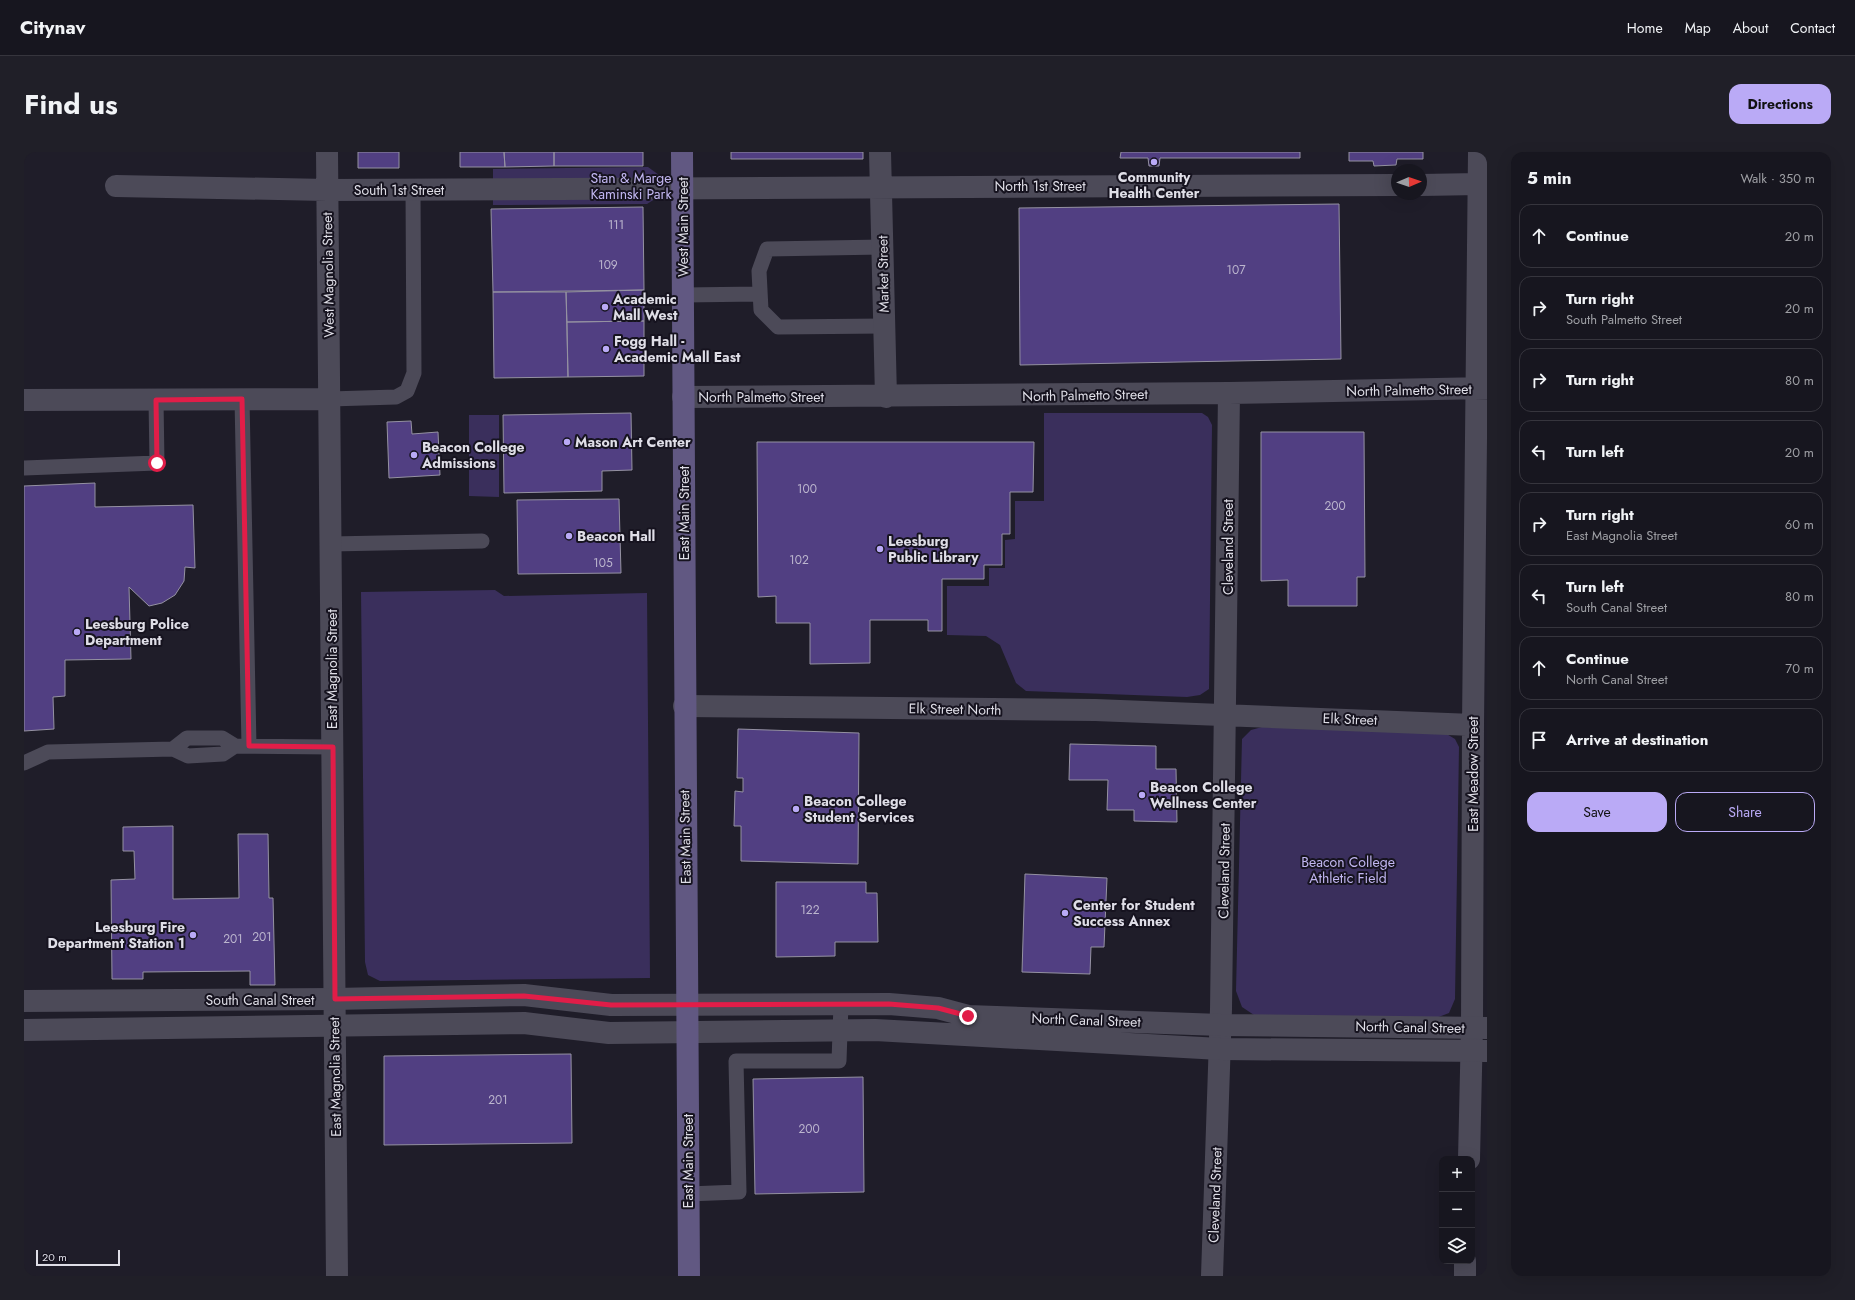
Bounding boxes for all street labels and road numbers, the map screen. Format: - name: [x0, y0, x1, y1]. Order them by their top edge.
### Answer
- street label: West Main Street: [673, 176, 693, 277]
- street label: North 1st Street: [994, 176, 1086, 196]
- street label: South 1st Street: [354, 180, 445, 200]
- street label: West Magnolia Street: [317, 212, 339, 338]
- street label: Market Street: [872, 235, 894, 313]
- street label: North Palmetto Street: [1346, 379, 1473, 401]
- street label: North Palmetto Street: [1022, 384, 1149, 406]
- street label: North Palmetto Street: [698, 387, 824, 407]
- street label: East Main Street: [674, 465, 694, 560]
- street label: Cleveland Street: [1218, 498, 1238, 595]
- street label: East Magnolia Street: [322, 608, 342, 729]
- street label: Elk Street North: [908, 698, 1002, 720]
- street label: Elk Street: [1322, 708, 1378, 730]
- street label: East Meadow Street: [1463, 716, 1483, 832]
- street label: East Main Street: [674, 789, 696, 884]
- street label: Cleveland Street: [1213, 822, 1235, 919]
- street label: South Canal Street: [206, 990, 315, 1010]
- street label: North Canal Street: [1031, 1008, 1142, 1032]
- street label: East Magnolia Street: [324, 1016, 346, 1137]
- street label: North Canal Street: [1355, 1016, 1466, 1038]
- street label: East Main Street: [678, 1113, 698, 1208]
- street label: Cleveland Street: [1203, 1146, 1227, 1243]

